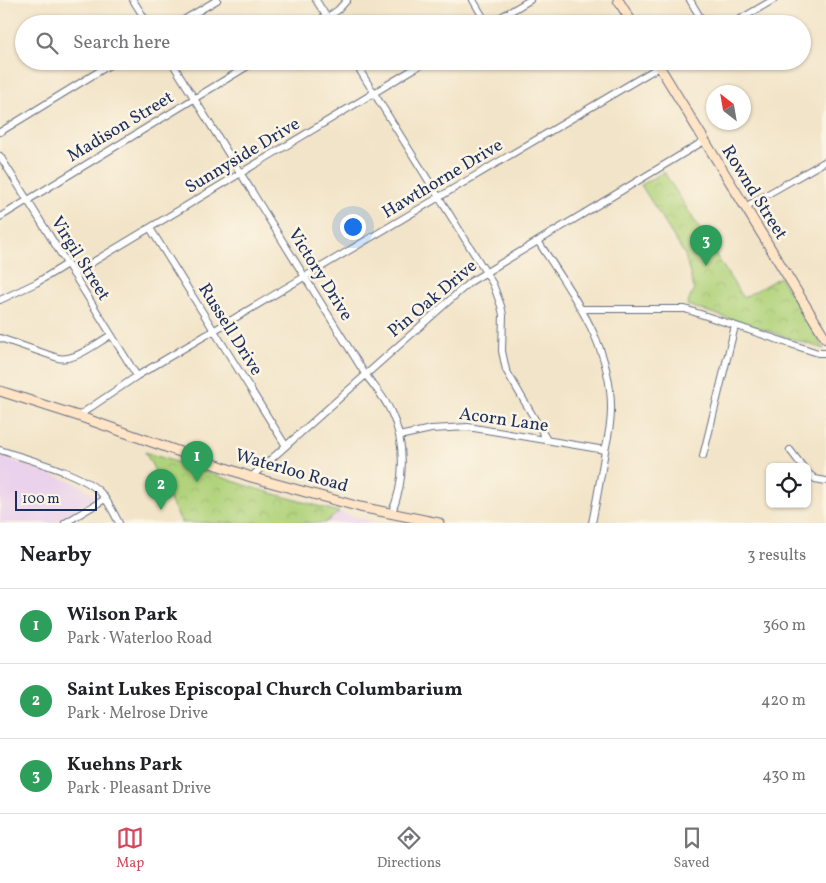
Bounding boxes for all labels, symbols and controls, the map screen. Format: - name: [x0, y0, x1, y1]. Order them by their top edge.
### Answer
- search box: [15, 15, 811, 70]
- icon: search: [33, 29, 61, 57]
- text: Search here: [73, 30, 170, 56]
- north arrow: [706, 85, 751, 130]
- street label: Madison Street: [63, 86, 179, 169]
- street label: Sunnyside Drive: [181, 112, 305, 200]
- street label: Hawthorne Drive: [378, 133, 508, 225]
- street label: Rownd Street: [715, 141, 793, 245]
- street label: Virgil Street: [44, 212, 116, 306]
- your location: [340, 214, 366, 240]
- street label: Victory Drive: [281, 224, 358, 326]
- pin: 3: [690, 225, 722, 266]
- street label: Pin Oak Drive: [383, 254, 483, 344]
- street label: Russell Drive: [191, 279, 268, 381]
- street label: Acorn Lane: [457, 402, 550, 439]
- pin: 1: [181, 441, 213, 482]
- street label: Waterloo Road: [232, 443, 351, 500]
- map controls: [766, 463, 811, 508]
- button: locate: [766, 463, 811, 508]
- pin: 2: [145, 469, 177, 510]
- scale bar: [15, 488, 98, 511]
- text: 100 m: [22, 490, 60, 509]
- text: Nearby: [20, 541, 91, 570]
- text: 3 results: [747, 545, 806, 567]
- text: Wilson Park: [67, 602, 177, 628]
- text: 1: [33, 615, 39, 637]
- text: 360 m: [763, 615, 806, 637]
- text: Park · Waterloo Road: [67, 628, 212, 650]
- text: Saint Lukes Episcopal Church Columbarium: [67, 677, 463, 703]
- text: 2: [32, 690, 40, 712]
- text: 420 m: [761, 690, 806, 712]
- text: Park · Melrose Drive: [67, 703, 208, 725]
- text: Kuehns Park: [67, 752, 183, 778]
- text: 3: [32, 765, 40, 787]
- text: 430 m: [762, 765, 806, 787]
- text: Park · Pleasant Drive: [67, 778, 211, 800]
- tab: Map: [116, 824, 144, 873]
- tab: Directions: [377, 824, 441, 873]
- tab: Saved: [674, 824, 710, 873]

